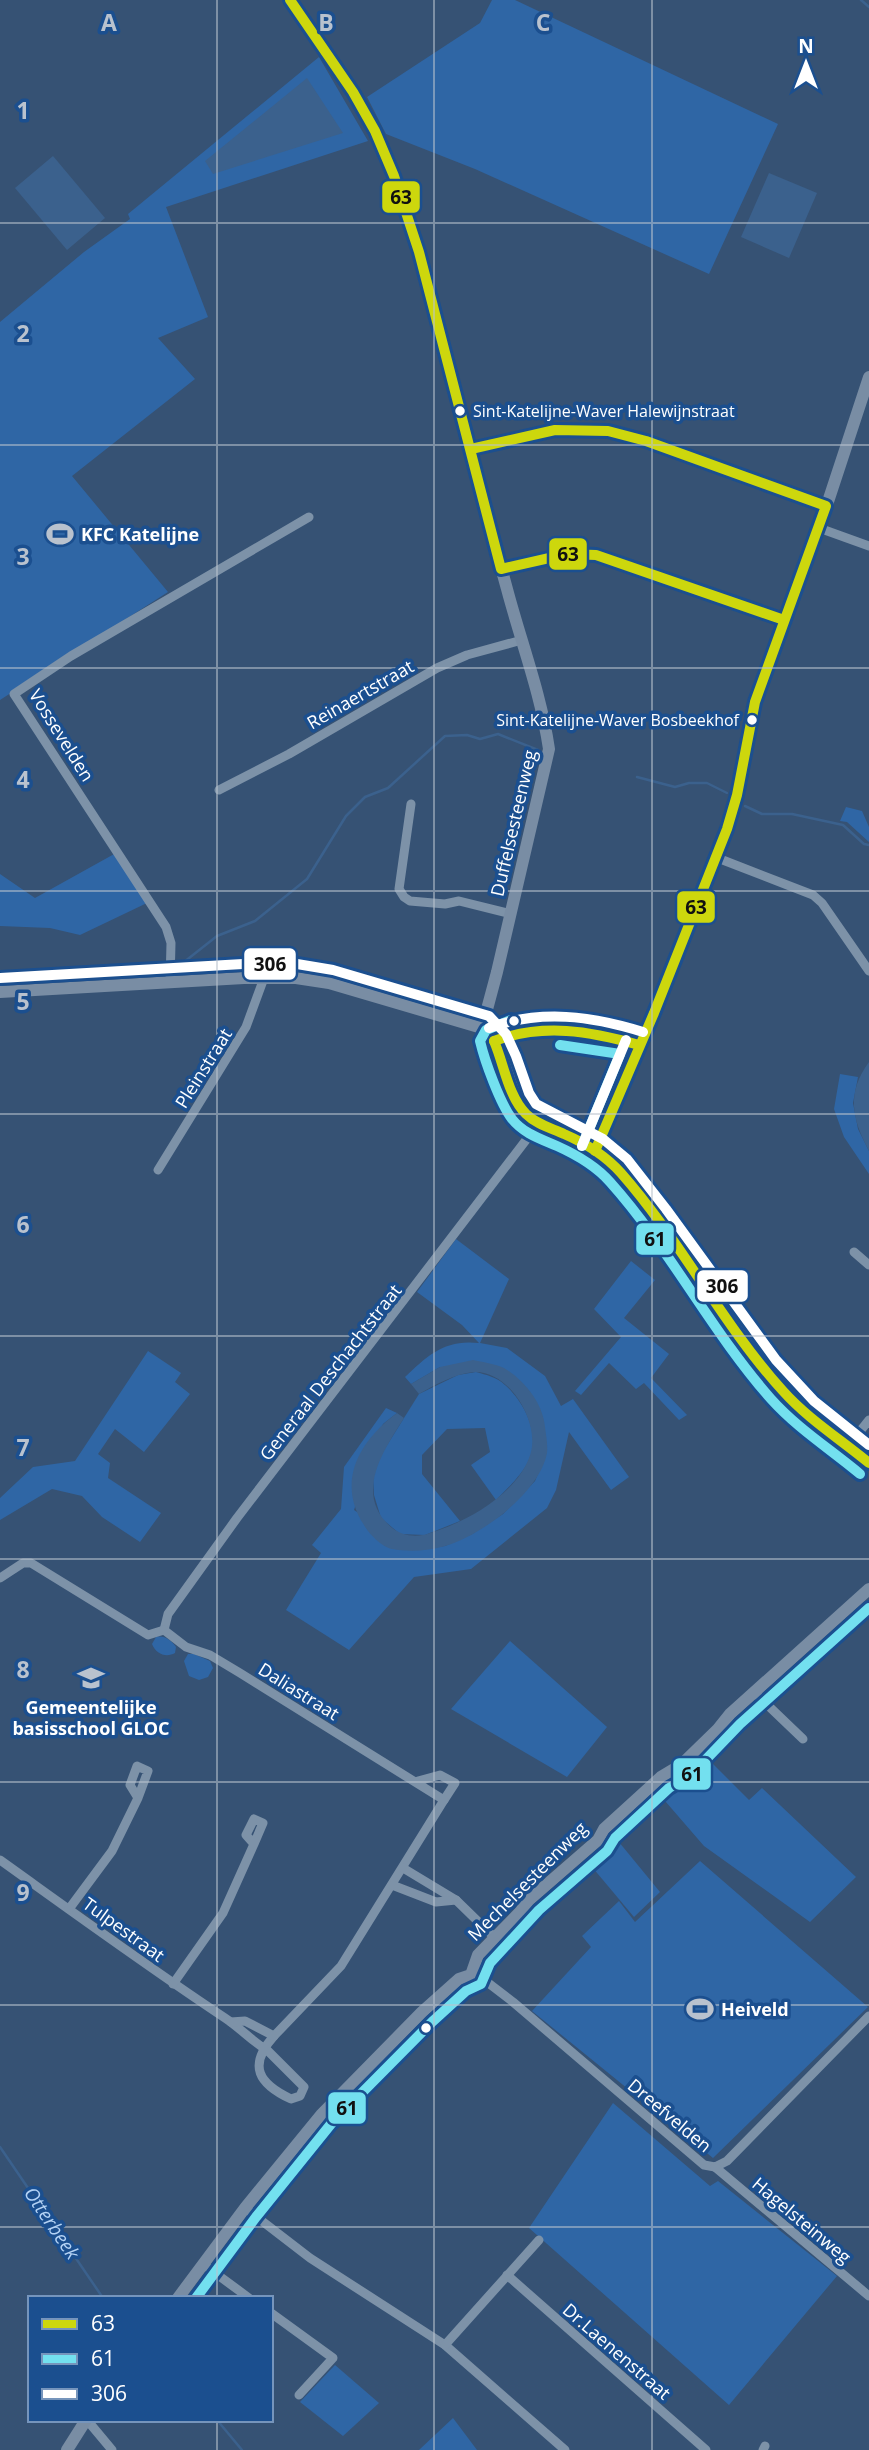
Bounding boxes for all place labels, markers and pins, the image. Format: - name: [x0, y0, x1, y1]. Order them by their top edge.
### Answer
- place label: Sint-Katelijne-Waver Halewijnstraat: [473, 400, 735, 422]
- marker: Sint-Katelijne-Waver Halewijnstraat: [453, 404, 467, 418]
- sports icon: KFC Katelijne: [45, 519, 75, 549]
- place label: KFC Katelijne: [81, 522, 199, 546]
- place label: Sint-Katelijne-Waver Bosbeekhof: [496, 709, 741, 731]
- marker: Sint-Katelijne-Waver Bosbeekhof: [745, 713, 759, 727]
- unlabelled marker: [507, 1014, 521, 1028]
- school or university icon: Gemeentelijke basisschool GLOC: [76, 1663, 106, 1693]
- place label: Gemeentelijke basisschool GLOC: [12, 1695, 170, 1740]
- sports icon: Heiveld: [685, 1994, 715, 2024]
- place label: Heiveld: [721, 1997, 789, 2021]
- unlabelled marker: [419, 2021, 433, 2035]

